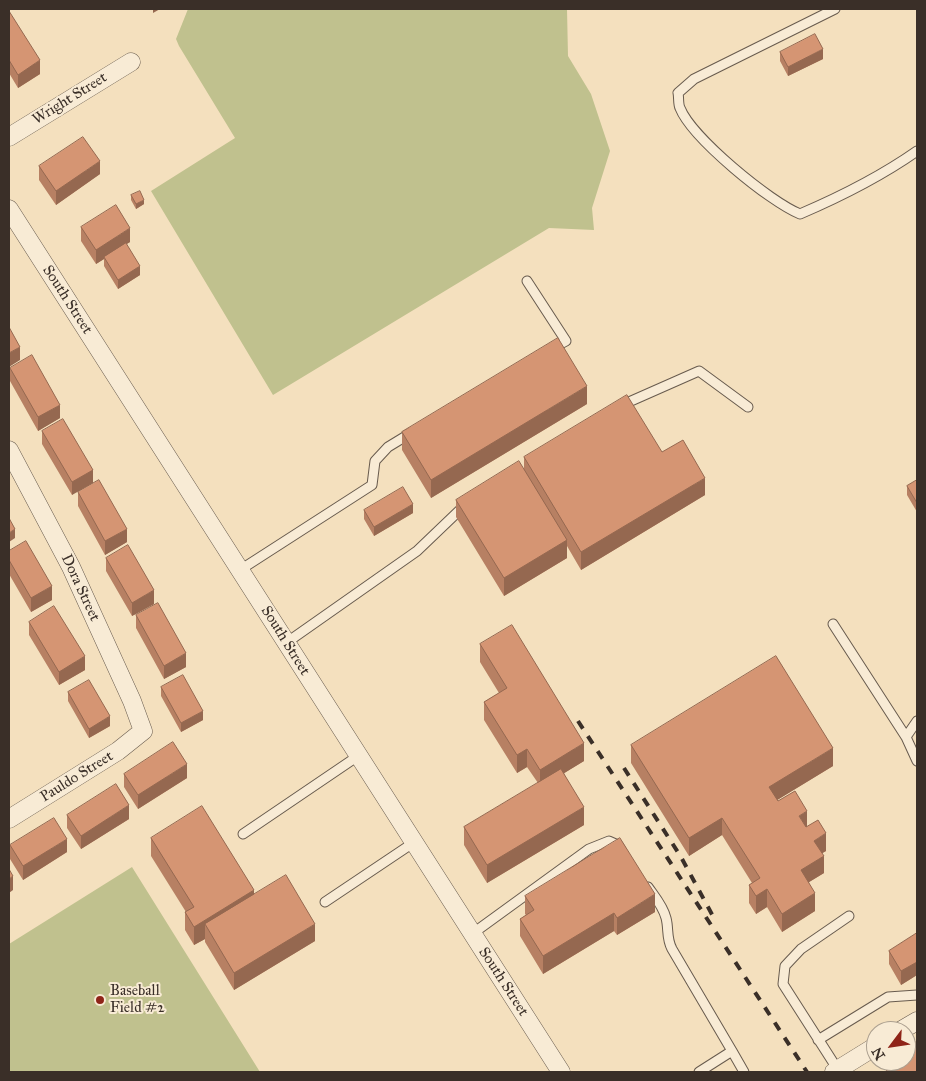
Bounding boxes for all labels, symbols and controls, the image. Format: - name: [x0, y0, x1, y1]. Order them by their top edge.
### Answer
- street label: Wright Street: [29, 69, 111, 129]
- street label: South Street: [38, 262, 96, 338]
- street label: Dora Street: [57, 552, 103, 624]
- street label: South Street: [257, 603, 313, 679]
- street label: Pauldo Street: [37, 748, 117, 806]
- street label: South Street: [474, 944, 532, 1020]
- place label: Baseball Field #2: [110, 982, 165, 1017]
- marker: Baseball Field #2: [94, 994, 106, 1006]
- north arrow: [866, 1021, 916, 1071]
- text: N: [868, 1044, 889, 1063]

